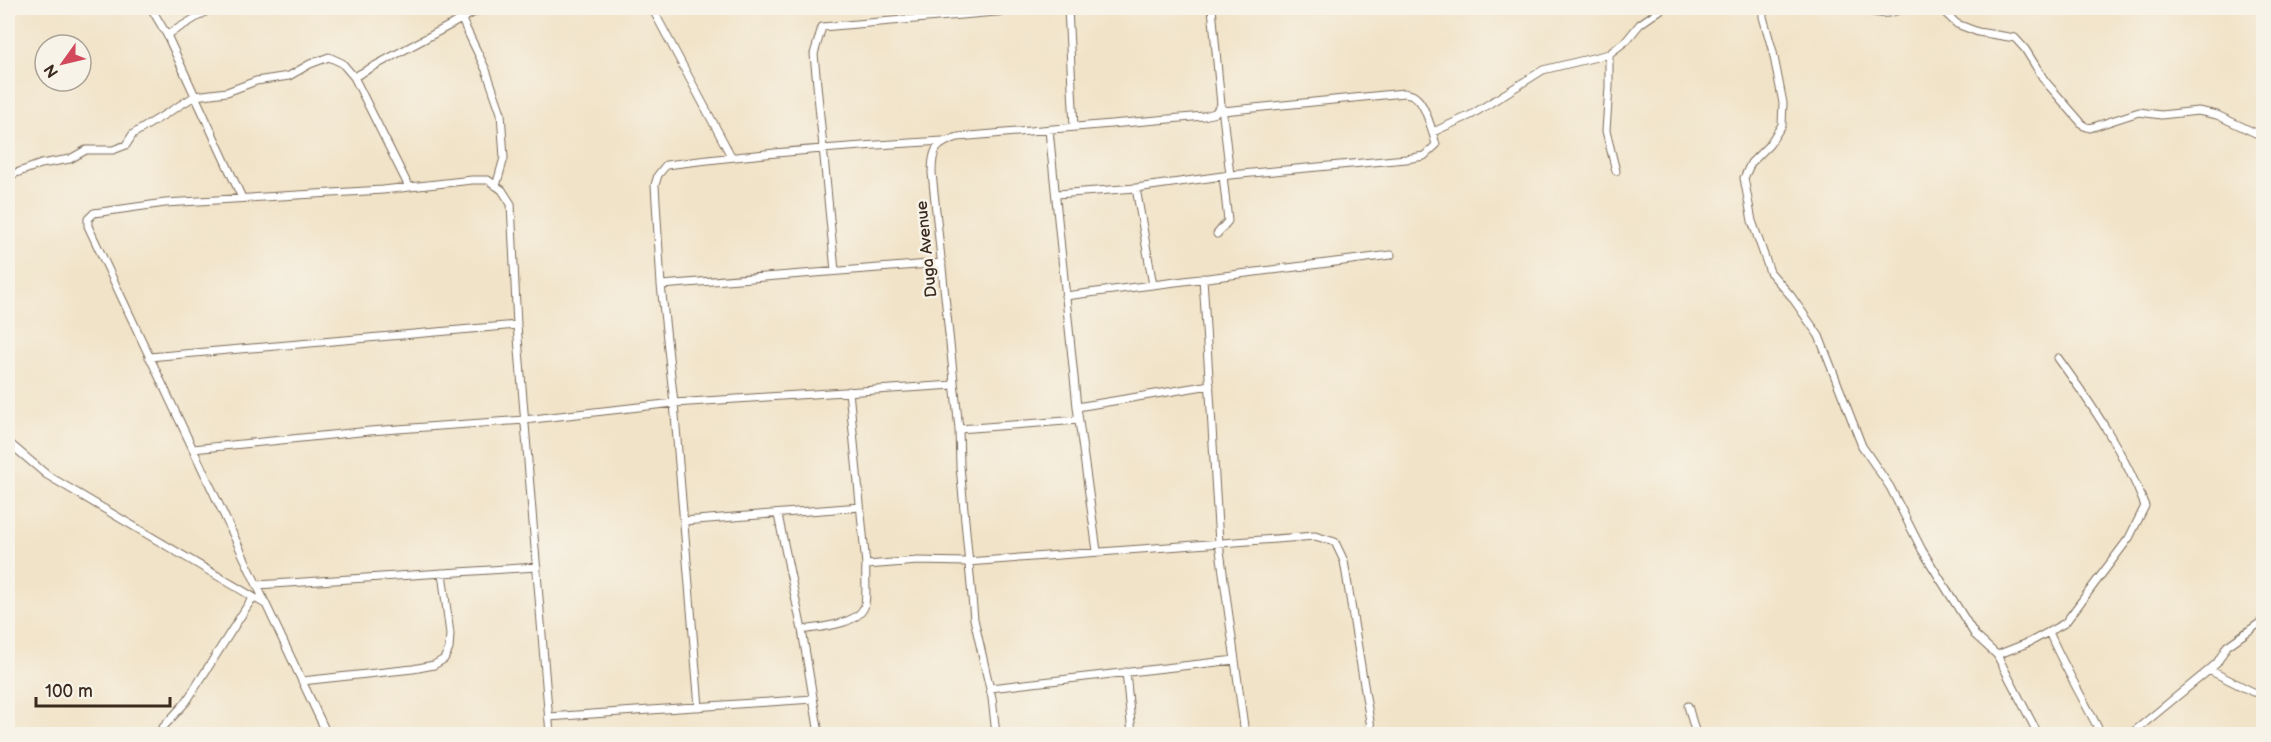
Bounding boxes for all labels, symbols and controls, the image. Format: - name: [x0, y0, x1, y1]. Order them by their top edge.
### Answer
- north arrow: [33, 33, 93, 93]
- text: N: [41, 60, 63, 81]
- street label: Duga Avenue: [912, 199, 942, 298]
- scale bar: [36, 670, 170, 708]
- text: 100 m: [45, 681, 93, 702]

